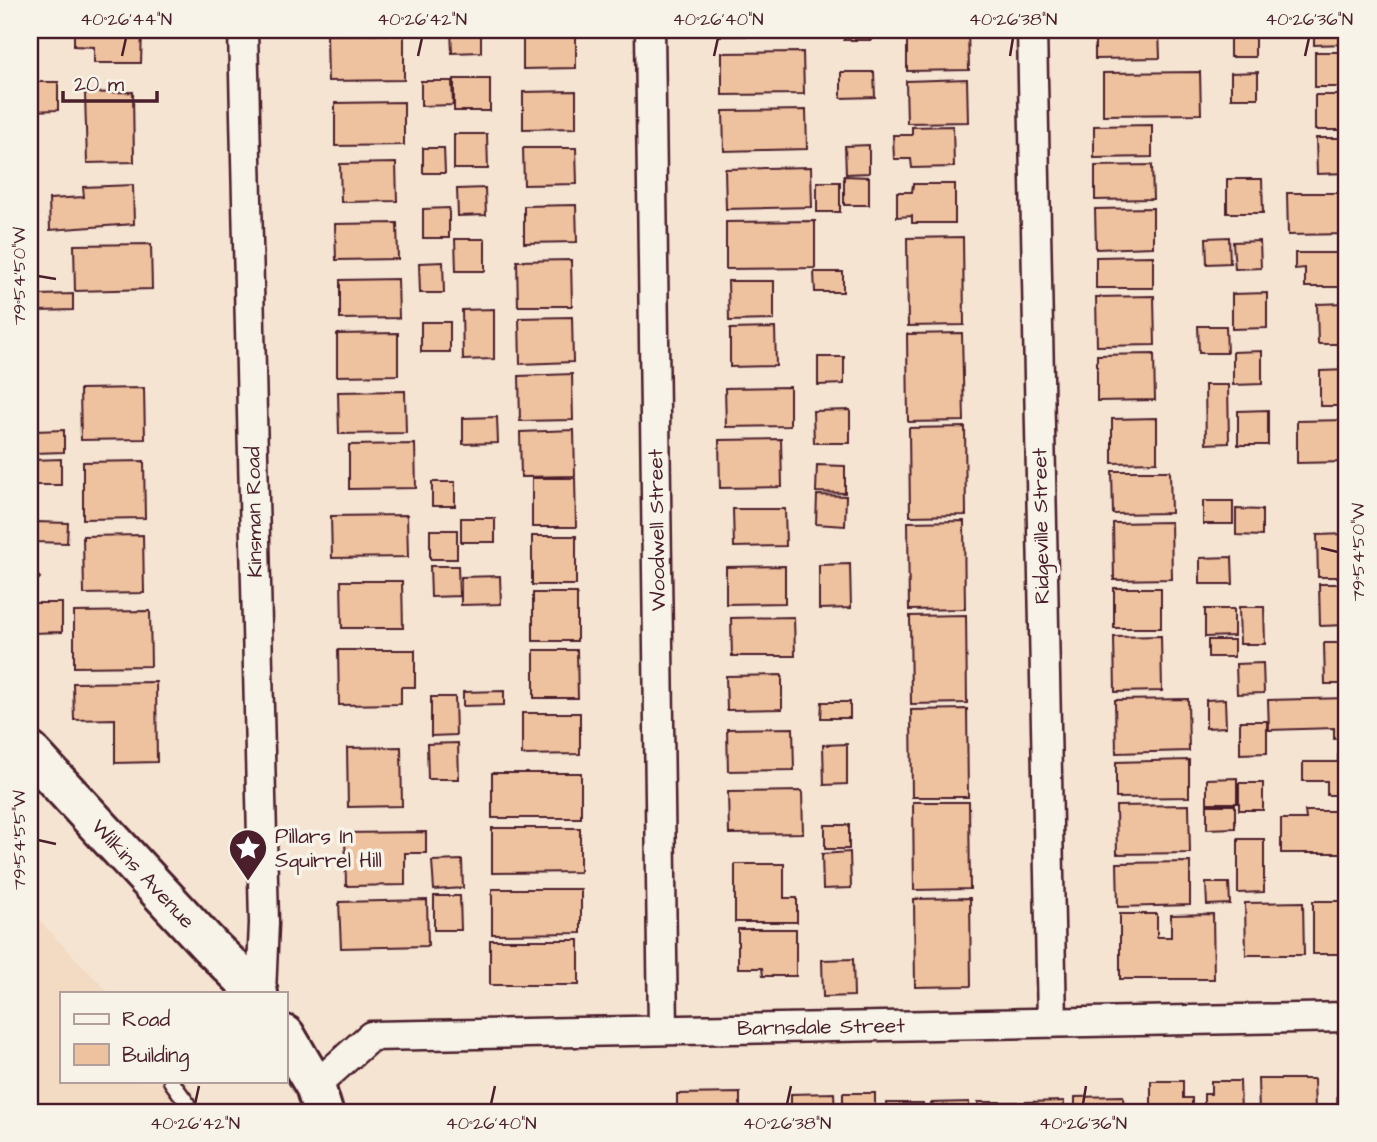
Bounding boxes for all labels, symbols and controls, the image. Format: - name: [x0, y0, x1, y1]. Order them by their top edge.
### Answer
- text: 40°26'44"N: [80, 7, 172, 32]
- text: 40°26'42"N: [377, 7, 467, 32]
- text: 40°26'40"N: [672, 7, 764, 32]
- text: 40°26'38"N: [969, 7, 1057, 32]
- text: 40°26'36"N: [1265, 7, 1353, 32]
- scale bar: [63, 60, 158, 104]
- text: 20 m: [74, 70, 125, 99]
- text: 79°54'50"W: [7, 227, 32, 325]
- street label: Kinsman Road: [238, 446, 270, 578]
- street label: Ridgeville Street: [1025, 447, 1059, 604]
- street label: Woodwell Street: [641, 448, 673, 611]
- text: 79°54'50"W: [1346, 503, 1371, 601]
- text: 79°54'55"W: [7, 790, 32, 890]
- street label: Wilkins Avenue: [85, 813, 201, 935]
- place label: Pillars In Squirrel Hill: [275, 822, 382, 875]
- place icon: Pillars In Squirrel Hill: [227, 827, 269, 882]
- legend: [60, 992, 287, 1082]
- text: Road: [122, 1005, 170, 1034]
- street label: Barnsdale Street: [737, 1011, 906, 1043]
- text: Building: [122, 1041, 190, 1072]
- text: 40°26'42"N: [150, 1111, 240, 1136]
- text: 40°26'40"N: [445, 1111, 537, 1136]
- text: 40°26'38"N: [743, 1111, 831, 1136]
- text: 40°26'36"N: [1039, 1111, 1127, 1136]

